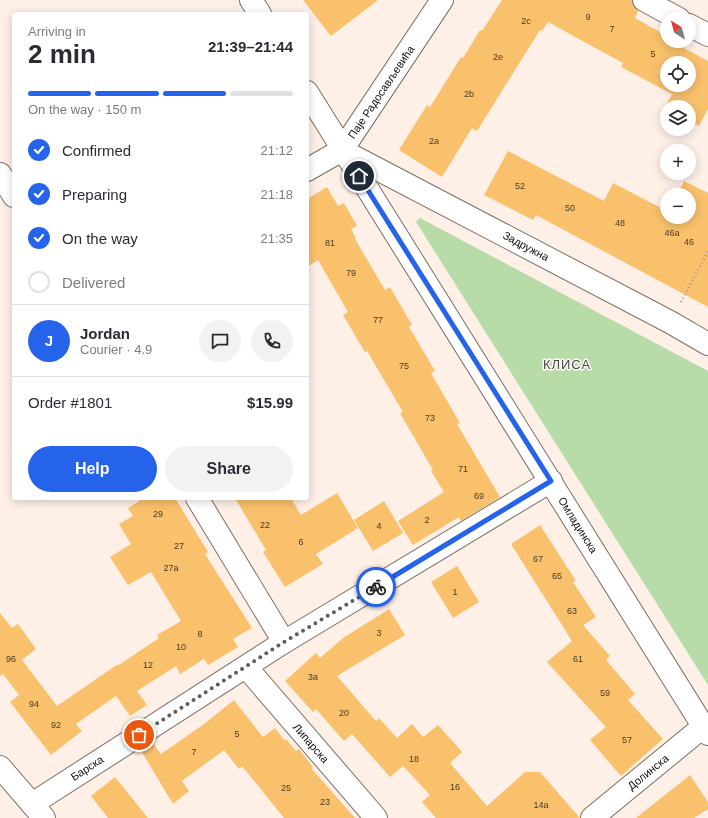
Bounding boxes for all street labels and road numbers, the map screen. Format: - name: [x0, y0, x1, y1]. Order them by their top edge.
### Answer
- street label: Паје Радосављевића: [346, 43, 417, 141]
- street label: Задружна: [501, 229, 552, 264]
- street label: Омладинска: [556, 495, 601, 556]
- street label: Липарска: [291, 721, 332, 766]
- street label: Долинска: [625, 751, 671, 792]
- street label: Барска: [69, 753, 106, 783]

